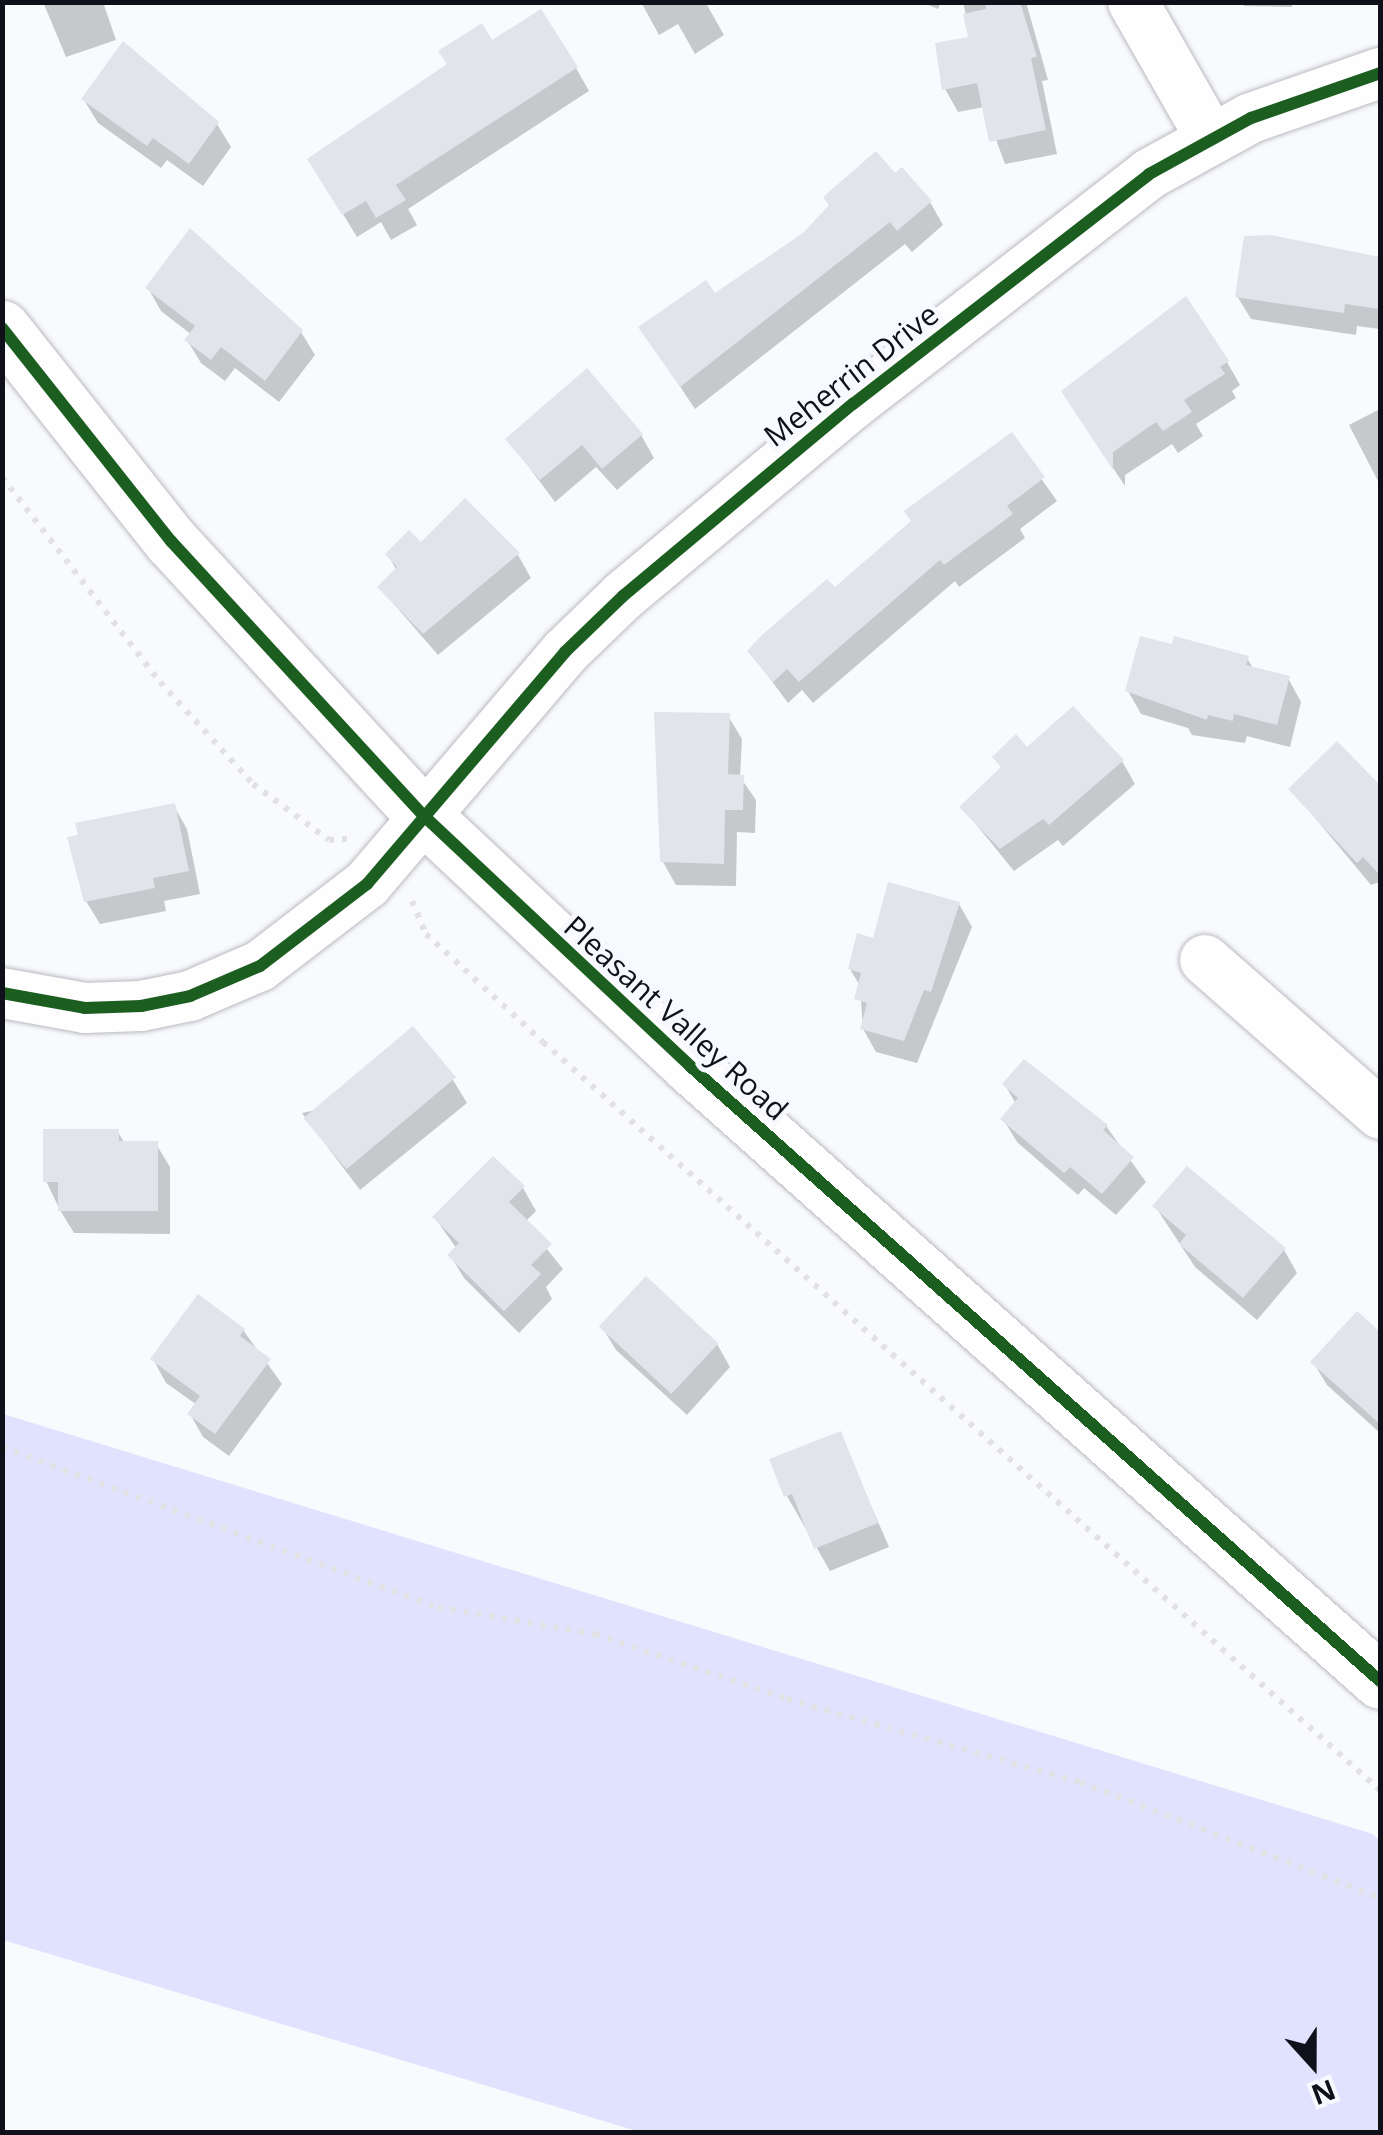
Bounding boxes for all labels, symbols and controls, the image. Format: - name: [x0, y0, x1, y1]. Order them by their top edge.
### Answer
- street label: Meherrin Drive: [757, 296, 945, 454]
- street label: Pleasant Valley Road: [557, 908, 795, 1128]
- north arrow: [1263, 2015, 1363, 2115]
- text: N: [1306, 2071, 1341, 2115]

